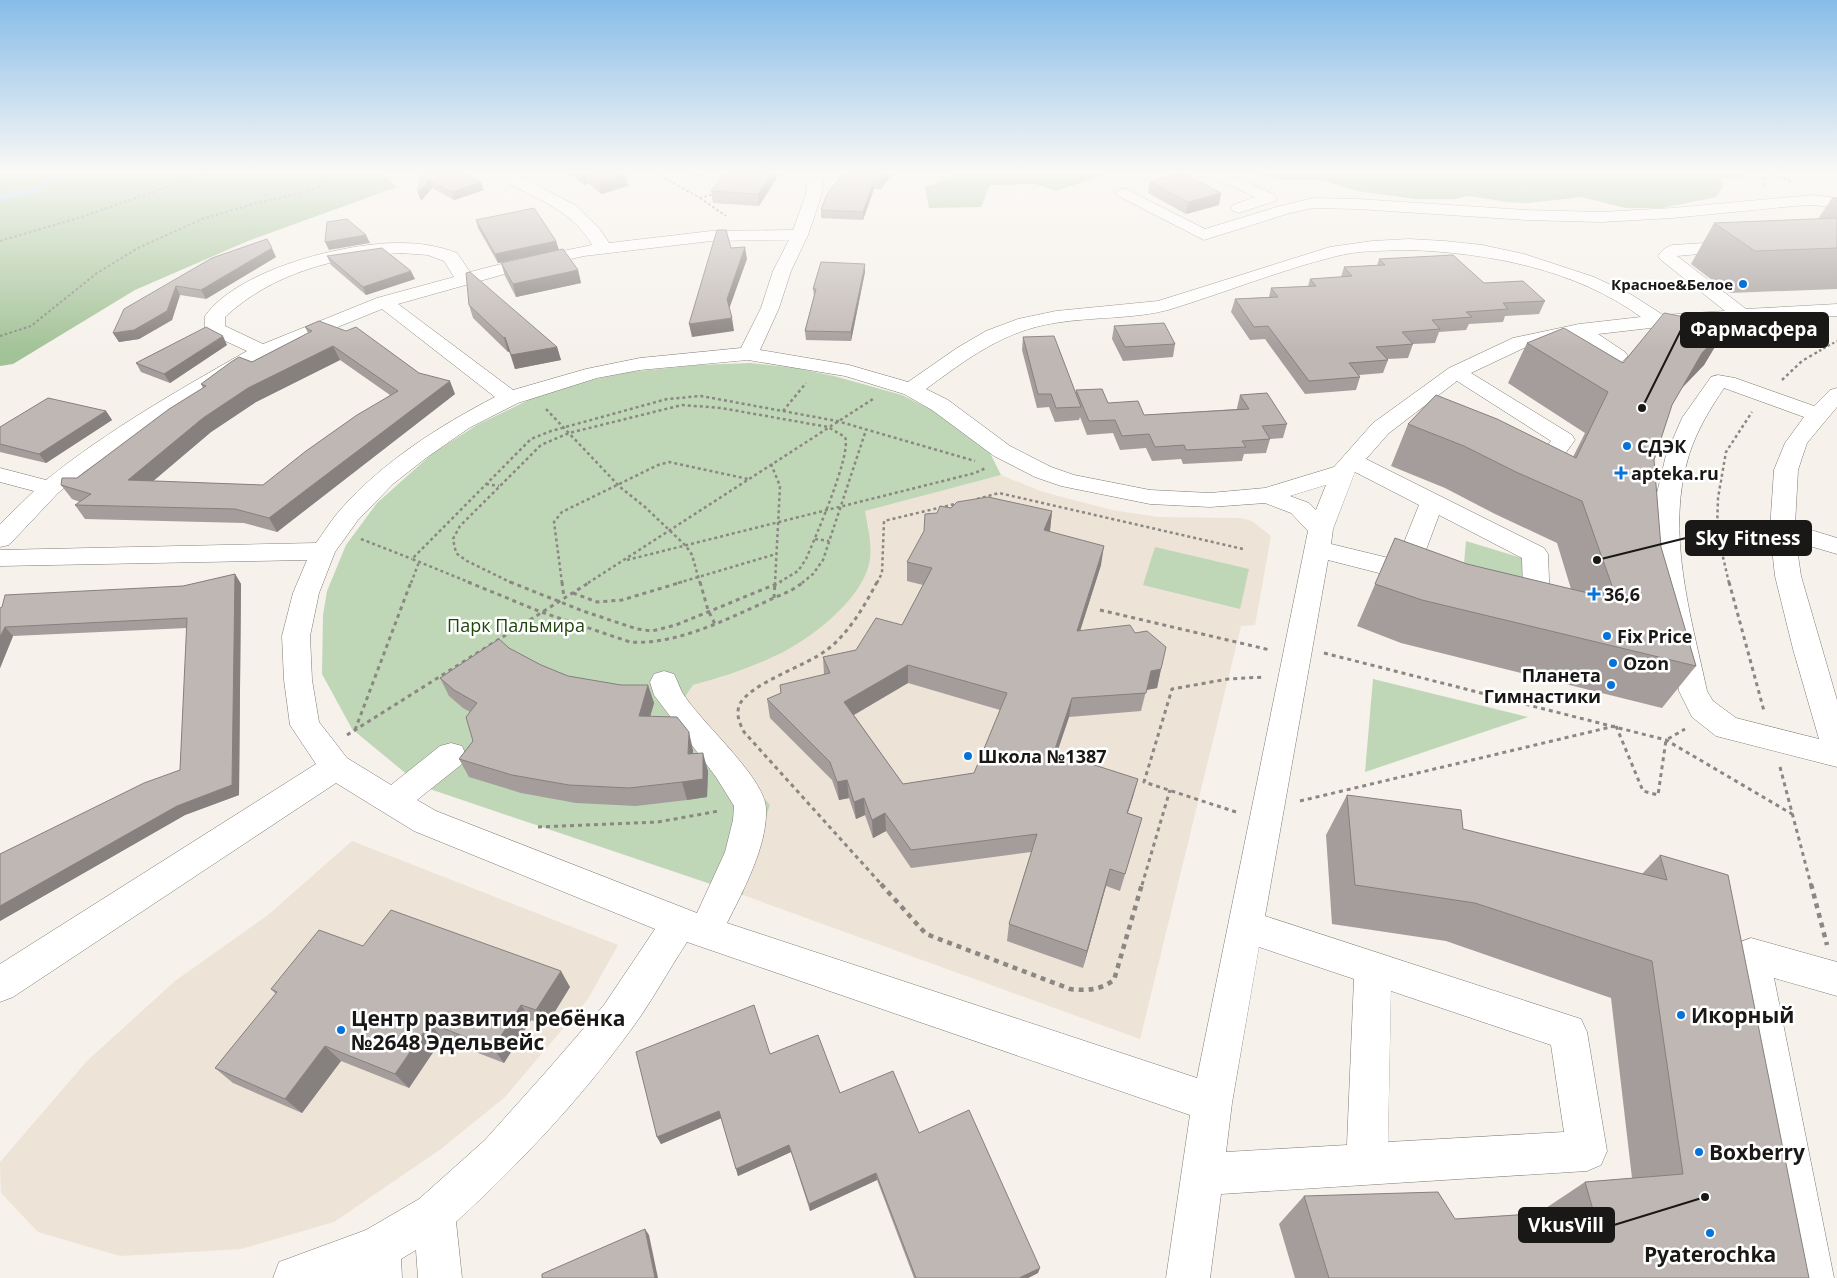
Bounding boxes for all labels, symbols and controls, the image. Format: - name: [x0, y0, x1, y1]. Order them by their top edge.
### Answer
- place label: Красное&Белое: [1611, 274, 1733, 294]
- marker: Красное&Белое: [1737, 278, 1749, 290]
- callout: Фармасфера: [1681, 313, 1828, 347]
- text: Фармасфера: [1690, 316, 1818, 342]
- place label: СДЭК: [1637, 434, 1687, 458]
- marker: СДЭК: [1621, 440, 1633, 452]
- place label: apteka.ru: [1631, 461, 1719, 485]
- marker: apteka.ru: [1615, 467, 1627, 479]
- callout: Sky Fitness: [1686, 521, 1811, 555]
- text: Sky Fitness: [1695, 525, 1801, 551]
- place label: 36,6: [1604, 582, 1640, 606]
- marker: 36,6: [1588, 588, 1600, 600]
- park label: Парк Пальмира: [447, 613, 585, 637]
- place label: Fix Price: [1617, 624, 1692, 648]
- marker: Fix Price: [1601, 630, 1613, 642]
- place label: Ozon: [1623, 651, 1669, 675]
- marker: Ozon: [1607, 657, 1619, 669]
- place label: Планета Гимнастики: [1484, 663, 1601, 708]
- marker: Планета Гимнастики: [1605, 679, 1617, 691]
- place label: Школа №1387: [978, 744, 1107, 768]
- marker: Школа №1387: [962, 750, 974, 762]
- place label: Икорный: [1691, 1001, 1794, 1029]
- place label: Центр развития ребёнка №2648 Эдельвейс: [351, 1004, 625, 1056]
- marker: Икорный: [1675, 1009, 1687, 1021]
- marker: Центр развития ребёнка №2648 Эдельвейс: [335, 1024, 347, 1036]
- place label: Boxberry: [1709, 1138, 1805, 1166]
- marker: Boxberry: [1693, 1146, 1705, 1158]
- callout: VkusVill: [1519, 1208, 1614, 1242]
- text: VkusVill: [1528, 1212, 1604, 1238]
- marker: Pyaterochka: [1704, 1227, 1716, 1239]
- place label: Pyaterochka: [1644, 1240, 1776, 1268]

